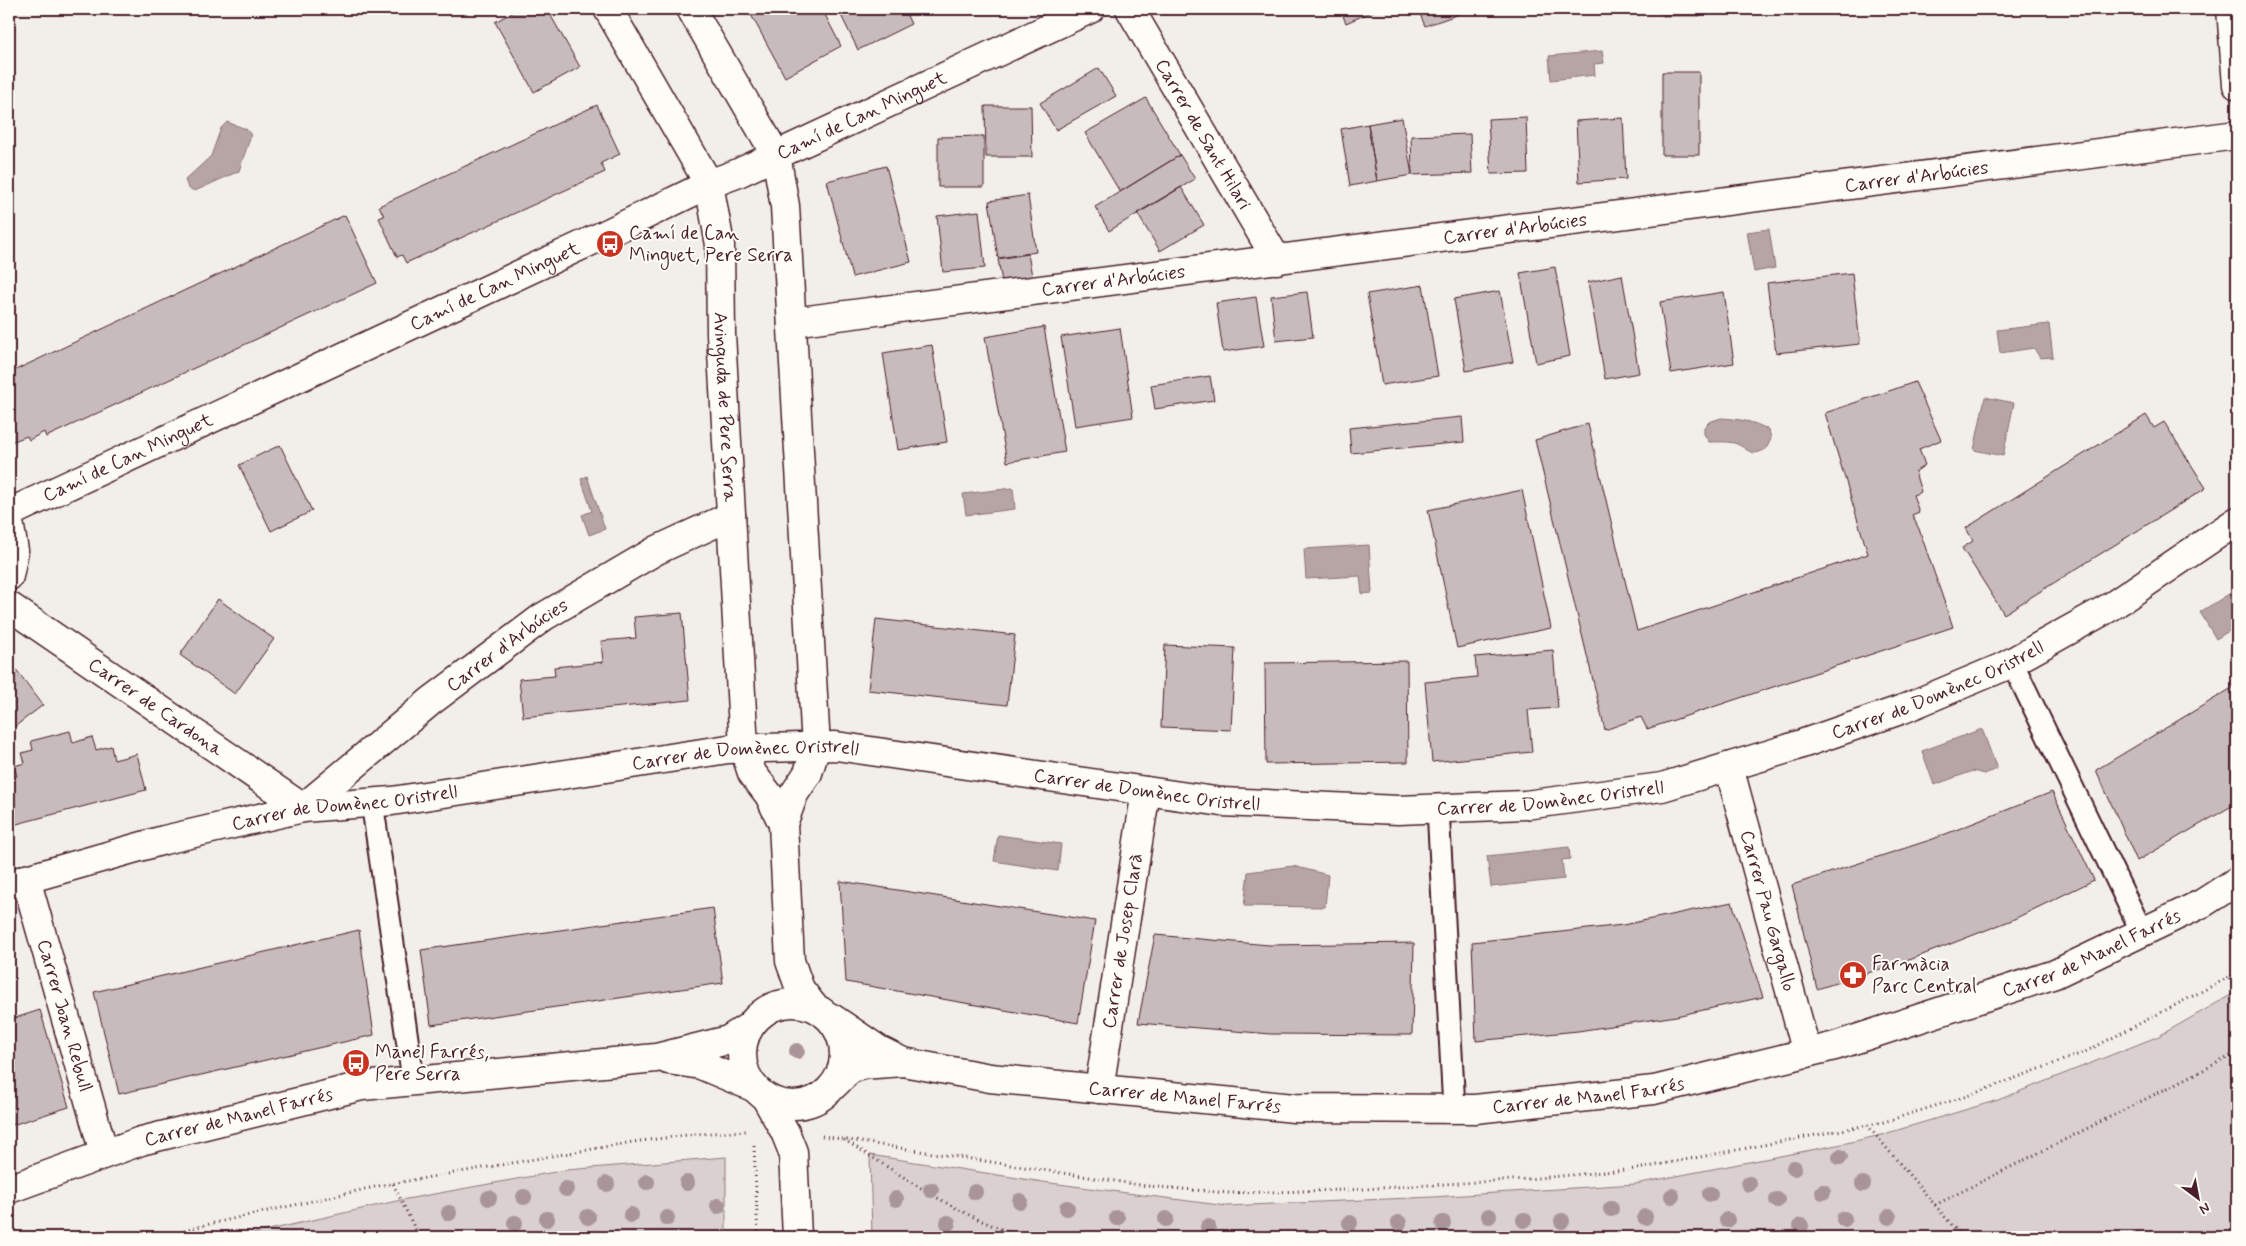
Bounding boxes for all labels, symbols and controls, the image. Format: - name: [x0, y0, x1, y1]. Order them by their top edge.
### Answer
- street label: Carrer de Sant Hilari: [1149, 54, 1257, 214]
- street label: Camí de Can Minguet: [773, 65, 951, 166]
- street label: Carrer d'Arbúcies: [1843, 155, 1990, 198]
- street label: Carrer d'Arbúcies: [1442, 207, 1588, 250]
- place label: Camí de Can Minguet, Pere Serra: [629, 221, 793, 270]
- bus stop icon: Camí de Can Minguet, Pere Serra: [595, 229, 625, 259]
- street label: Camí de Can Minguet: [406, 236, 584, 337]
- street label: Carrer d'Arbúcies: [1040, 259, 1187, 302]
- street label: Avinguda de Pere Serra: [707, 312, 743, 503]
- street label: Camí de Can Minguet: [39, 407, 217, 508]
- street label: Carrer d'Arbúcies: [441, 593, 573, 698]
- street label: Carrer de Domènec Oristrell: [1828, 634, 2048, 745]
- street label: Carrer de Cardona: [83, 652, 229, 762]
- street label: Carrer de Domènec Oristrell: [630, 733, 861, 776]
- street label: Carrer de Domènec Oristrell: [1032, 762, 1261, 816]
- street label: Carrer de Domènec Oristrell: [1436, 774, 1665, 821]
- street label: Carrer de Domènec Oristrell: [229, 779, 459, 836]
- street label: Carrer Pau Gargallo: [1734, 827, 1802, 994]
- street label: Carrer de Josep Clarà: [1096, 851, 1149, 1030]
- street label: Carrer de Manel Farrés: [1999, 903, 2186, 1003]
- street label: Carrer Joan Rebull: [31, 936, 98, 1095]
- place label: Farmàcia Parc Central: [1872, 952, 1977, 999]
- pharmacy icon: Farmàcia Parc Central: [1838, 960, 1868, 990]
- place label: Manel Farrés, Pere Serra: [375, 1040, 489, 1087]
- bus stop icon: Manel Farrés, Pere Serra: [341, 1048, 371, 1078]
- street label: Carrer de Manel Farrés: [1491, 1070, 1688, 1120]
- street label: Carrer de Manel Farrés: [1087, 1075, 1283, 1119]
- street label: Carrer de Manel Farrés: [142, 1081, 336, 1152]
- north arrow: [2174, 1174, 2224, 1224]
- text: N: [2196, 1198, 2213, 1218]

